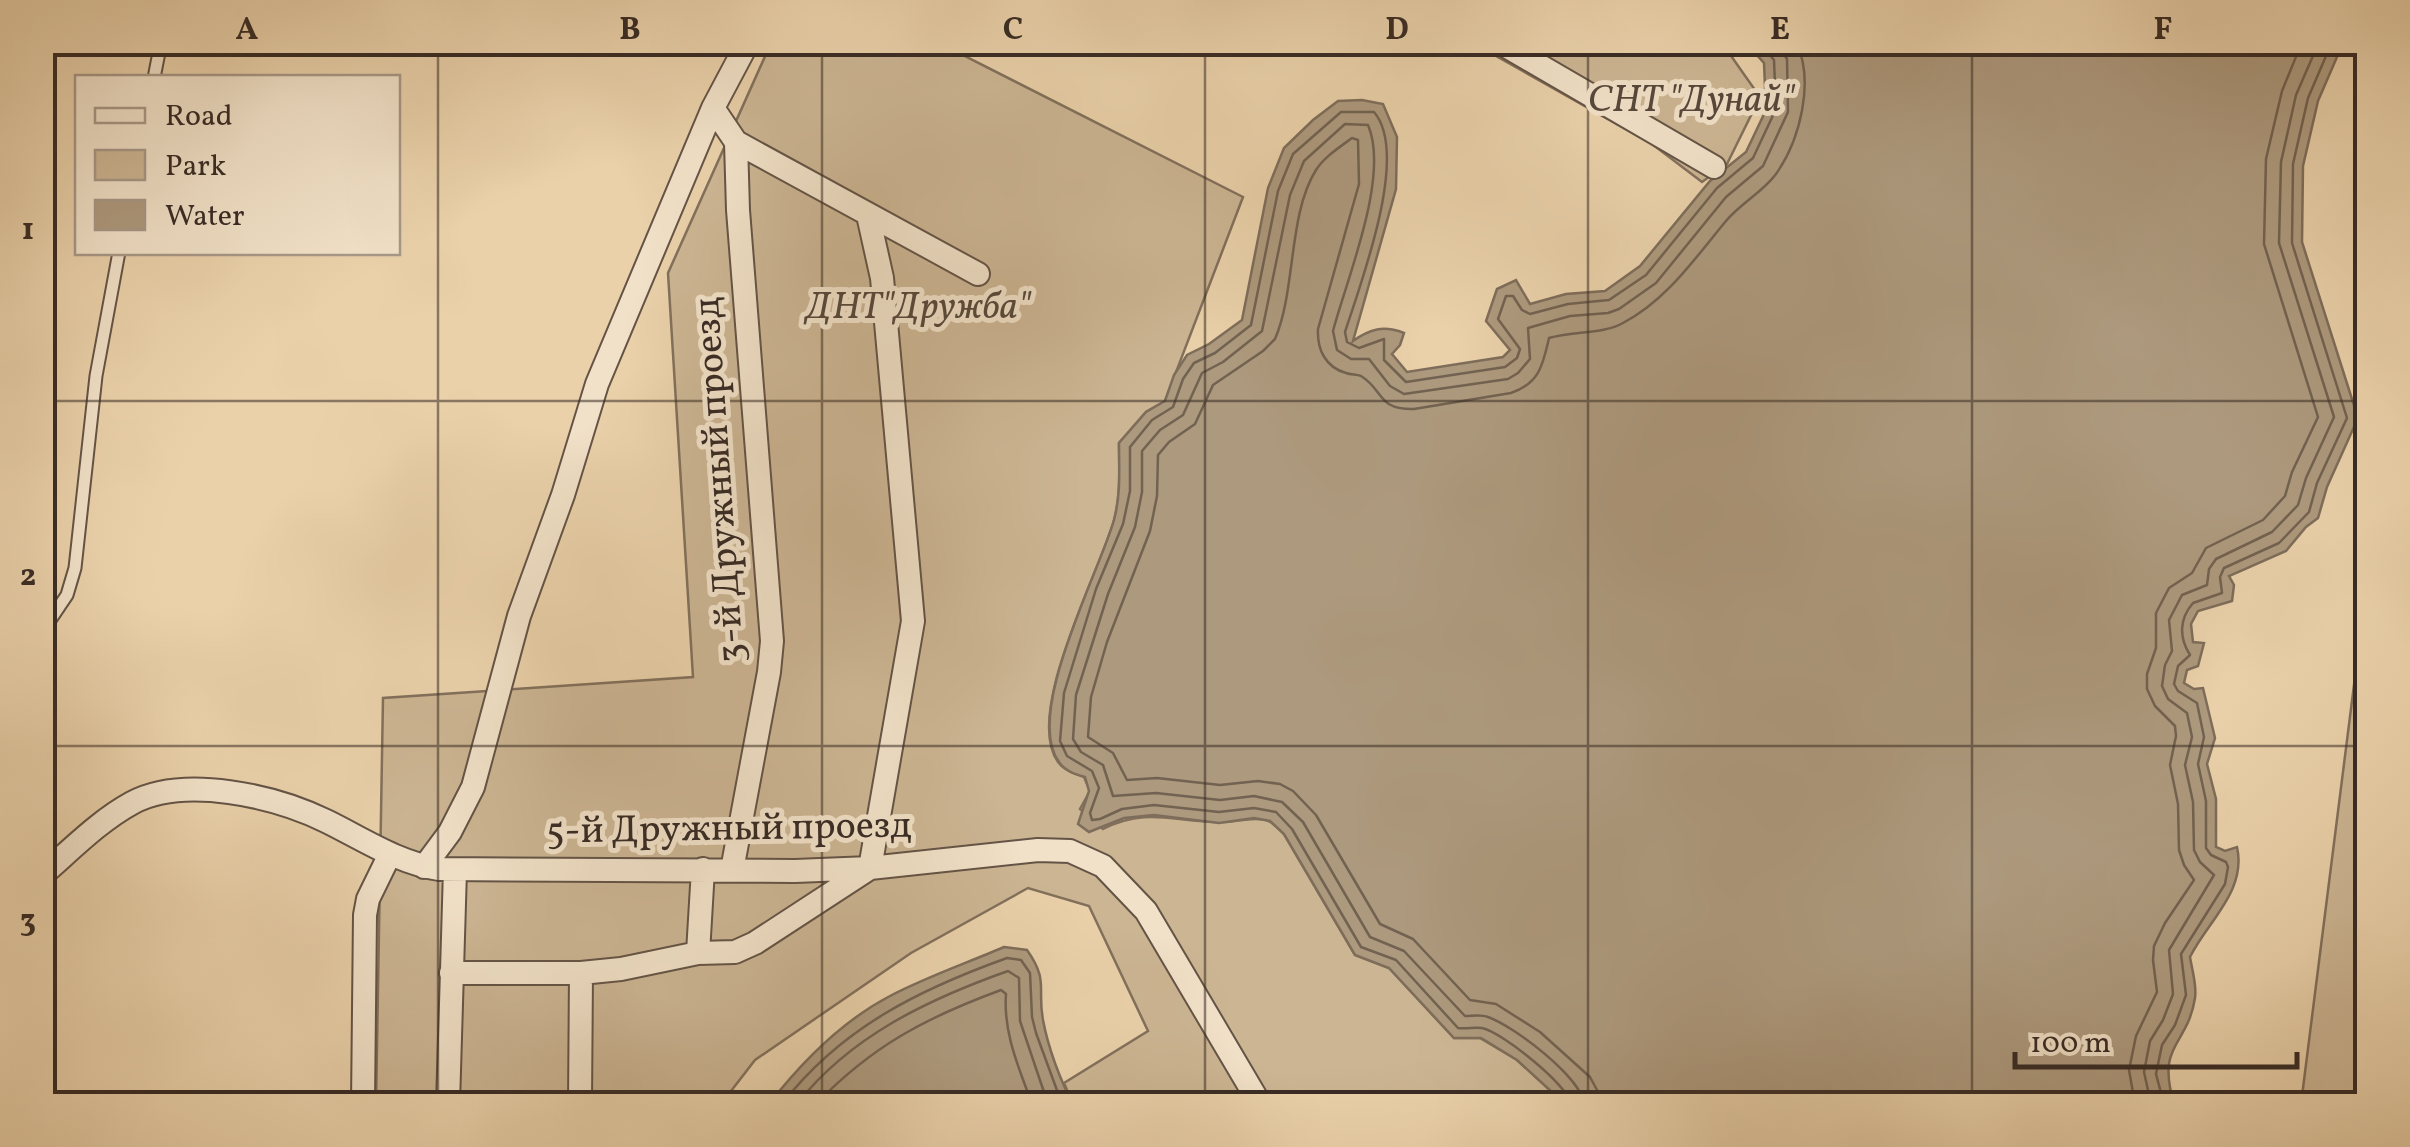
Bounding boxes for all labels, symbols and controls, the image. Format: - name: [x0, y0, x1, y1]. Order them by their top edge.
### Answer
- text: A: [236, 9, 259, 53]
- text: B: [619, 9, 641, 53]
- text: C: [1003, 9, 1023, 53]
- text: D: [1385, 9, 1409, 53]
- text: E: [1770, 9, 1790, 53]
- text: F: [2154, 9, 2173, 53]
- legend: [75, 75, 400, 255]
- park label: СНТ "Дунай": [1588, 75, 1796, 128]
- text: Road: [165, 96, 233, 138]
- text: Park: [165, 146, 226, 188]
- text: Water: [165, 196, 245, 238]
- text: 1: [22, 209, 34, 253]
- park label: ДНТ"Дружба": [803, 282, 1032, 335]
- street label: 3-й Дружный проезд: [682, 295, 760, 665]
- text: 2: [20, 555, 36, 599]
- street label: 5-й Дружный проезд: [546, 800, 912, 860]
- text: 3: [20, 901, 36, 945]
- scale bar: [2015, 1007, 2298, 1069]
- text: 100 m: [2030, 1023, 2111, 1065]

